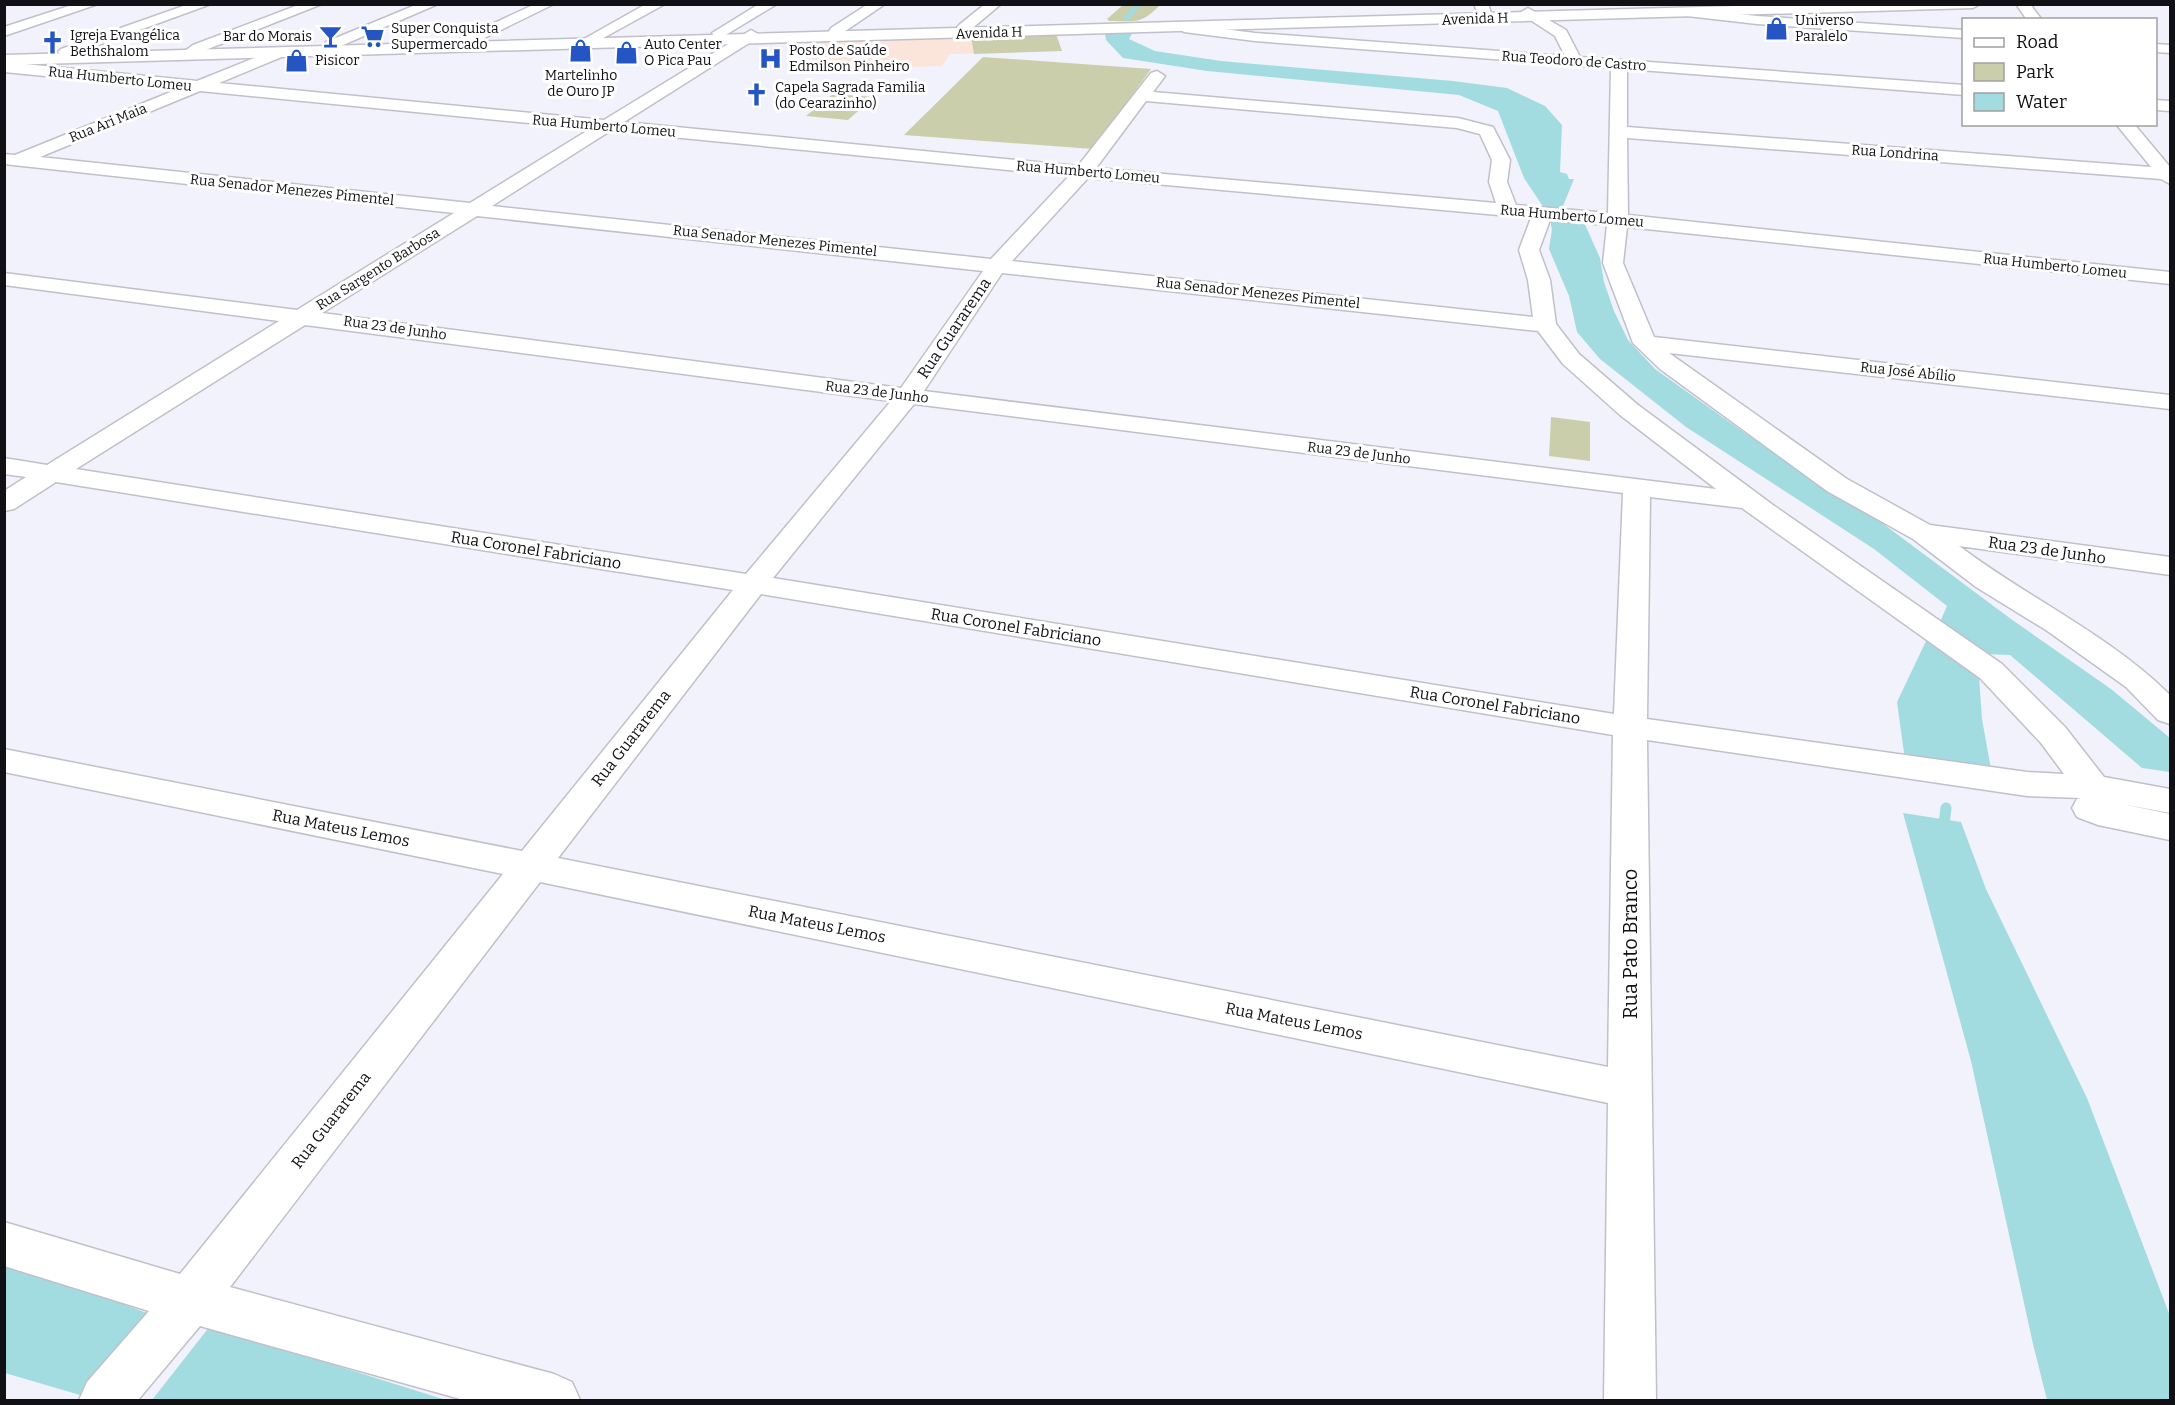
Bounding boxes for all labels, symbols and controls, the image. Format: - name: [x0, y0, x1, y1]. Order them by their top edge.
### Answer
- street label: Avenida H: [1441, 9, 1509, 29]
- place label: Universo Paralelo: [1795, 12, 1854, 45]
- shop icon: Universo Paralelo: [1764, 15, 1790, 41]
- legend: [1962, 18, 2157, 126]
- place label: Super Conquista Supermercado: [391, 20, 499, 53]
- bar icon: Bar do Morais: [317, 23, 343, 49]
- supermarket icon: Super Conquista Supermercado: [360, 23, 386, 49]
- street label: Avenida H: [955, 23, 1023, 43]
- place label: Igreja Evangélica Bethshalom: [70, 27, 180, 60]
- place label: Bar do Morais: [223, 28, 312, 45]
- church icon: Igreja Evangélica Bethshalom: [39, 30, 65, 56]
- text: Road: [2016, 31, 2059, 53]
- place label: Auto Center O Pica Pau: [644, 36, 722, 69]
- shop icon: Martelinho de Ouro JP: [568, 38, 594, 64]
- shop icon: Auto Center O Pica Pau: [613, 39, 639, 65]
- place label: Posto de Saúde Edmilson Pinheiro: [789, 42, 909, 75]
- hospital icon: Posto de Saúde Edmilson Pinheiro: [758, 45, 784, 71]
- shop icon: Pisicor: [284, 47, 310, 73]
- street label: Rua Teodoro de Castro: [1501, 47, 1647, 75]
- place label: Pisicor: [315, 52, 359, 69]
- text: Park: [2016, 61, 2055, 83]
- street label: Rua Humberto Lomeu: [47, 63, 193, 95]
- place label: Martelinho de Ouro JP: [545, 67, 617, 100]
- place label: Capela Sagrada Familia (do Cearazinho): [775, 79, 926, 112]
- church icon: Capela Sagrada Familia (do Cearazinho): [744, 82, 770, 108]
- text: Water: [2016, 91, 2067, 113]
- street label: Rua Ari Maia: [67, 100, 150, 146]
- street label: Rua Humberto Lomeu: [531, 111, 677, 141]
- street label: Rua Londrina: [1851, 141, 1940, 165]
- street label: Rua Humberto Lomeu: [1015, 157, 1161, 187]
- street label: Rua Senador Menezes Pimentel: [189, 171, 395, 209]
- street label: Rua Humberto Lomeu: [1499, 201, 1645, 231]
- street label: Rua Senador Menezes Pimentel: [672, 222, 878, 260]
- street label: Rua Sargento Barbosa: [313, 224, 443, 314]
- street label: Rua Humberto Lomeu: [1982, 250, 2128, 282]
- street label: Rua Guararema: [913, 274, 995, 382]
- street label: Rua Senador Menezes Pimentel: [1155, 274, 1361, 312]
- street label: Rua 23 de Junho: [342, 312, 448, 344]
- street label: Rua José Abílio: [1859, 359, 1957, 385]
- street label: Rua 23 de Junho: [824, 377, 930, 407]
- street label: Rua 23 de Junho: [1306, 438, 1412, 468]
- street label: Rua Coronel Fabriciano: [449, 527, 623, 573]
- street label: Rua 23 de Junho: [1987, 532, 2107, 568]
- street label: Rua Coronel Fabriciano: [929, 604, 1103, 650]
- street label: Rua Coronel Fabriciano: [1408, 682, 1582, 728]
- street label: Rua Guararema: [587, 686, 675, 790]
- street label: Rua Mateus Lemos: [271, 805, 411, 851]
- street label: Rua Pato Branco: [1618, 869, 1642, 1019]
- street label: Rua Mateus Lemos: [747, 901, 887, 947]
- street label: Rua Mateus Lemos: [1224, 998, 1364, 1044]
- street label: Rua Guararema: [287, 1068, 375, 1172]

